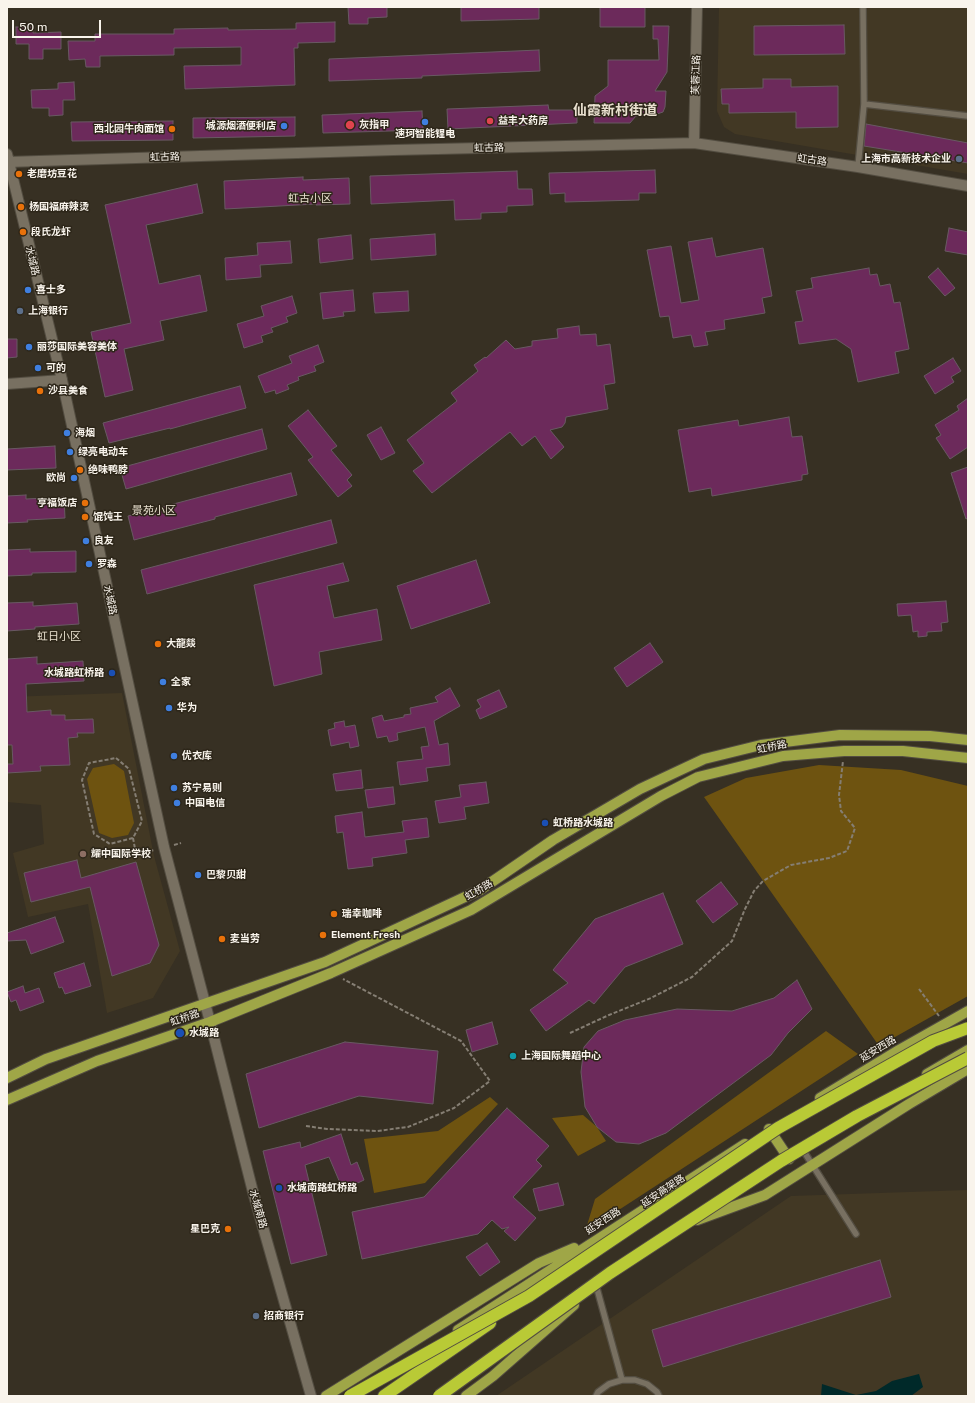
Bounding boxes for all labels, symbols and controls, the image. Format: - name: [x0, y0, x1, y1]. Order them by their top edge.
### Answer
- scale bar: [14, 12, 103, 38]
- text: 50 m: [19, 20, 47, 34]
- street label: 芙蓉江路: [689, 55, 703, 95]
- district label: 仙霞新村街道: [573, 103, 657, 119]
- place label: 益丰大药房: [498, 115, 548, 127]
- marker: 益丰大药房: [485, 116, 495, 126]
- marker: 速珂智能锂电: [420, 117, 430, 127]
- marker: 灰指甲: [344, 119, 356, 131]
- place label: 灰指甲: [359, 119, 389, 131]
- place label: 城源烟酒便利店: [206, 120, 276, 132]
- marker: 城源烟酒便利店: [279, 121, 289, 131]
- place label: 西北园牛肉面馆: [94, 123, 164, 135]
- marker: 西北园牛肉面馆: [167, 124, 177, 134]
- place label: 速珂智能锂电: [395, 128, 455, 140]
- street label: 虹古路: [474, 142, 504, 154]
- street label: 虹古路: [150, 150, 180, 164]
- street label: 虹古路: [796, 152, 828, 168]
- place label: 上海市高新技术企业: [861, 153, 951, 165]
- marker: 上海市高新技术企业: [954, 154, 964, 164]
- place label: 老磨坊豆花: [27, 168, 77, 180]
- marker: 老磨坊豆花: [14, 169, 24, 179]
- district label: 虹古小区: [288, 192, 332, 206]
- place label: 杨国福麻辣烫: [29, 201, 89, 213]
- marker: 杨国福麻辣烫: [16, 202, 26, 212]
- place label: 段氏龙虾: [31, 226, 71, 238]
- marker: 段氏龙虾: [18, 227, 28, 237]
- street label: 水城路: [23, 245, 41, 277]
- place label: 喜士多: [36, 284, 66, 296]
- marker: 喜士多: [23, 285, 33, 295]
- place label: 上海银行: [28, 305, 68, 317]
- marker: 上海银行: [15, 306, 25, 316]
- place label: 丽莎国际美容美体: [37, 341, 117, 353]
- marker: 丽莎国际美容美体: [24, 342, 34, 352]
- place label: 可的: [46, 362, 66, 374]
- marker: 可的: [33, 363, 43, 373]
- place label: 沙县美食: [48, 385, 88, 397]
- marker: 沙县美食: [35, 386, 45, 396]
- place label: 海烟: [75, 427, 95, 439]
- marker: 海烟: [62, 428, 72, 438]
- place label: 绿亮电动车: [78, 446, 128, 458]
- marker: 绿亮电动车: [65, 447, 75, 457]
- place label: 绝味鸭脖: [88, 464, 128, 476]
- marker: 绝味鸭脖: [75, 465, 85, 475]
- place label: 欧尚: [46, 472, 66, 484]
- marker: 欧尚: [69, 473, 79, 483]
- place label: 亨福饭店: [37, 497, 77, 509]
- marker: 亨福饭店: [80, 498, 90, 508]
- district label: 景苑小区: [132, 504, 176, 518]
- place label: 馄饨王: [93, 511, 123, 523]
- marker: 馄饨王: [80, 512, 90, 522]
- place label: 良友: [94, 535, 114, 547]
- marker: 良友: [81, 536, 91, 546]
- place label: 罗森: [97, 558, 117, 570]
- marker: 罗森: [84, 559, 94, 569]
- street label: 水城路: [101, 584, 119, 616]
- district label: 虹日小区: [37, 630, 81, 644]
- place label: 大龍燚: [166, 638, 196, 650]
- marker: 大龍燚: [153, 639, 163, 649]
- place label: 水城路虹桥路: [44, 667, 104, 679]
- marker: 水城路虹桥路: [107, 668, 117, 678]
- place label: 全家: [171, 676, 191, 688]
- marker: 全家: [158, 677, 168, 687]
- place label: 华为: [177, 702, 197, 714]
- marker: 华为: [164, 703, 174, 713]
- street label: 虹桥路: [756, 738, 788, 756]
- place label: 优衣库: [182, 750, 212, 762]
- marker: 优衣库: [169, 751, 179, 761]
- place label: 苏宁易则: [182, 782, 222, 794]
- marker: 苏宁易则: [169, 783, 179, 793]
- place label: 中国电信: [185, 797, 225, 809]
- marker: 中国电信: [172, 798, 182, 808]
- place label: 虹桥路水城路: [553, 817, 613, 829]
- marker: 虹桥路水城路: [540, 818, 550, 828]
- place label: 耀中国际学校: [91, 848, 151, 860]
- marker: 耀中国际学校: [78, 849, 88, 859]
- place label: 巴黎贝甜: [206, 869, 246, 881]
- marker: 巴黎贝甜: [193, 870, 203, 880]
- street label: 虹桥路: [463, 877, 495, 903]
- place label: 瑞幸咖啡: [342, 908, 382, 920]
- marker: 瑞幸咖啡: [329, 909, 339, 919]
- place label: Element Fresh: [331, 929, 400, 941]
- marker: Element Fresh: [318, 930, 328, 940]
- place label: 麦当劳: [230, 933, 260, 945]
- marker: 麦当劳: [217, 934, 227, 944]
- street label: 虹桥路: [169, 1007, 201, 1029]
- marker: 水城路: [174, 1027, 186, 1039]
- place label: 水城路: [189, 1027, 219, 1039]
- street label: 延安西路: [858, 1034, 898, 1064]
- place label: 上海国际舞蹈中心: [521, 1050, 601, 1062]
- marker: 上海国际舞蹈中心: [508, 1051, 518, 1061]
- street label: 延安高架路: [639, 1172, 687, 1210]
- place label: 水城南路虹桥路: [287, 1182, 357, 1194]
- marker: 水城南路虹桥路: [274, 1183, 284, 1193]
- street label: 水城南路: [247, 1188, 269, 1230]
- street label: 延安西路: [583, 1205, 623, 1237]
- place label: 星巴克: [190, 1223, 220, 1235]
- marker: 星巴克: [223, 1224, 233, 1234]
- place label: 招商银行: [264, 1310, 304, 1322]
- marker: 招商银行: [251, 1311, 261, 1321]

